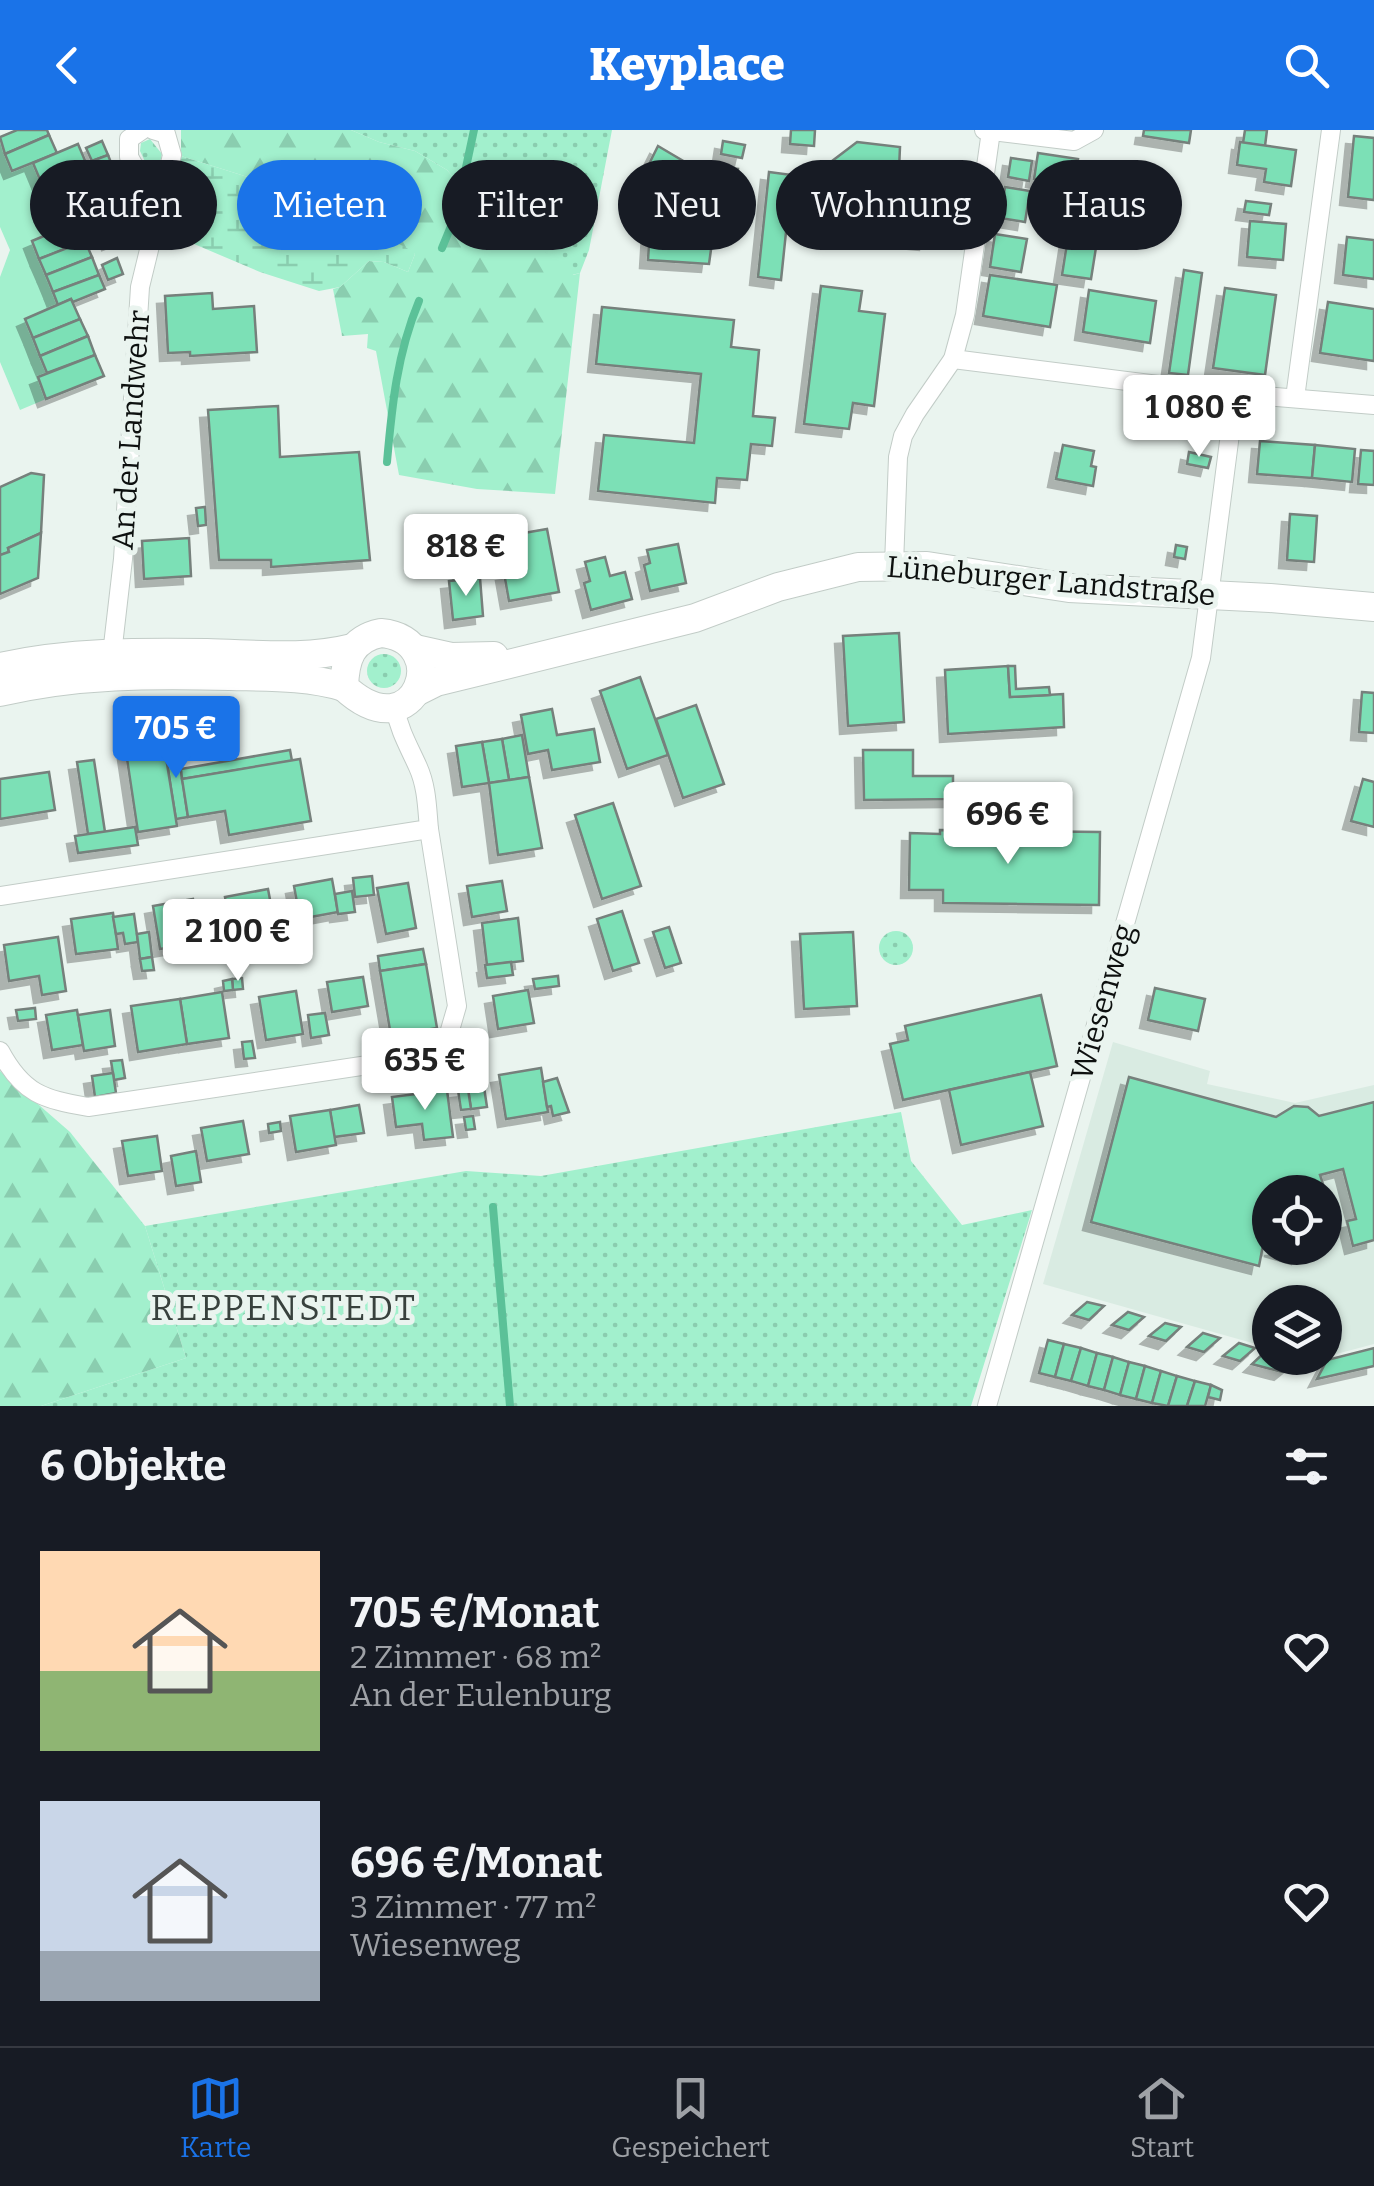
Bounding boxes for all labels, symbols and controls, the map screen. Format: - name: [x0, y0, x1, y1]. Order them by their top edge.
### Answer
- icon: back: [40, 38, 95, 93]
- text: Keyplace: [589, 38, 785, 92]
- icon: search: [1279, 38, 1334, 93]
- chip: Kaufen: [30, 160, 217, 250]
- chip: Mieten: [237, 160, 422, 250]
- chip: Filter: [442, 160, 598, 250]
- chip: Neu: [618, 160, 756, 250]
- chip: Wohnung: [776, 160, 1007, 250]
- chip: Haus: [1027, 160, 1182, 250]
- street label: An der Landwehr: [105, 309, 157, 551]
- pin: 1 080 €: [1107, 375, 1291, 460]
- text: 1 080 €: [1145, 388, 1253, 426]
- pin: 818 €: [396, 514, 536, 599]
- text: 818 €: [426, 527, 506, 565]
- street label: Lüneburger Landstraße: [885, 549, 1217, 613]
- pin: 705 €: [106, 696, 246, 781]
- text: 705 €: [135, 709, 217, 747]
- pin: 696 €: [938, 782, 1078, 867]
- text: 696 €: [966, 795, 1050, 833]
- pin: 2 100 €: [146, 899, 330, 984]
- text: 2 100 €: [185, 912, 291, 950]
- street label: Wiesenweg: [1064, 920, 1142, 1084]
- pin: 635 €: [355, 1028, 495, 1113]
- text: 635 €: [384, 1041, 466, 1079]
- map controls: [1252, 1175, 1342, 1375]
- button: locate: [1252, 1175, 1342, 1265]
- button: layers: [1252, 1285, 1342, 1375]
- district label: REPPENSTEDT: [150, 1287, 418, 1329]
- icon: filters: [1279, 1439, 1334, 1494]
- text: 6 Objekte: [40, 1441, 226, 1491]
- text: 705 €/Monat: [350, 1588, 600, 1638]
- icon: home: [120, 1591, 240, 1711]
- icon: heart: [1279, 1624, 1334, 1679]
- text: 2 Zimmer · 68 m²: [350, 1638, 601, 1676]
- text: An der Eulenburg: [350, 1676, 612, 1714]
- text: 696 €/Monat: [350, 1838, 603, 1888]
- icon: home: [120, 1841, 240, 1961]
- icon: heart: [1279, 1874, 1334, 1929]
- text: 3 Zimmer · 77 m²: [350, 1888, 596, 1926]
- text: Wiesenweg: [350, 1926, 521, 1964]
- tab: Karte: [180, 2071, 251, 2164]
- tab: Gespeichert: [611, 2071, 770, 2164]
- tab: Start: [1130, 2071, 1194, 2164]

